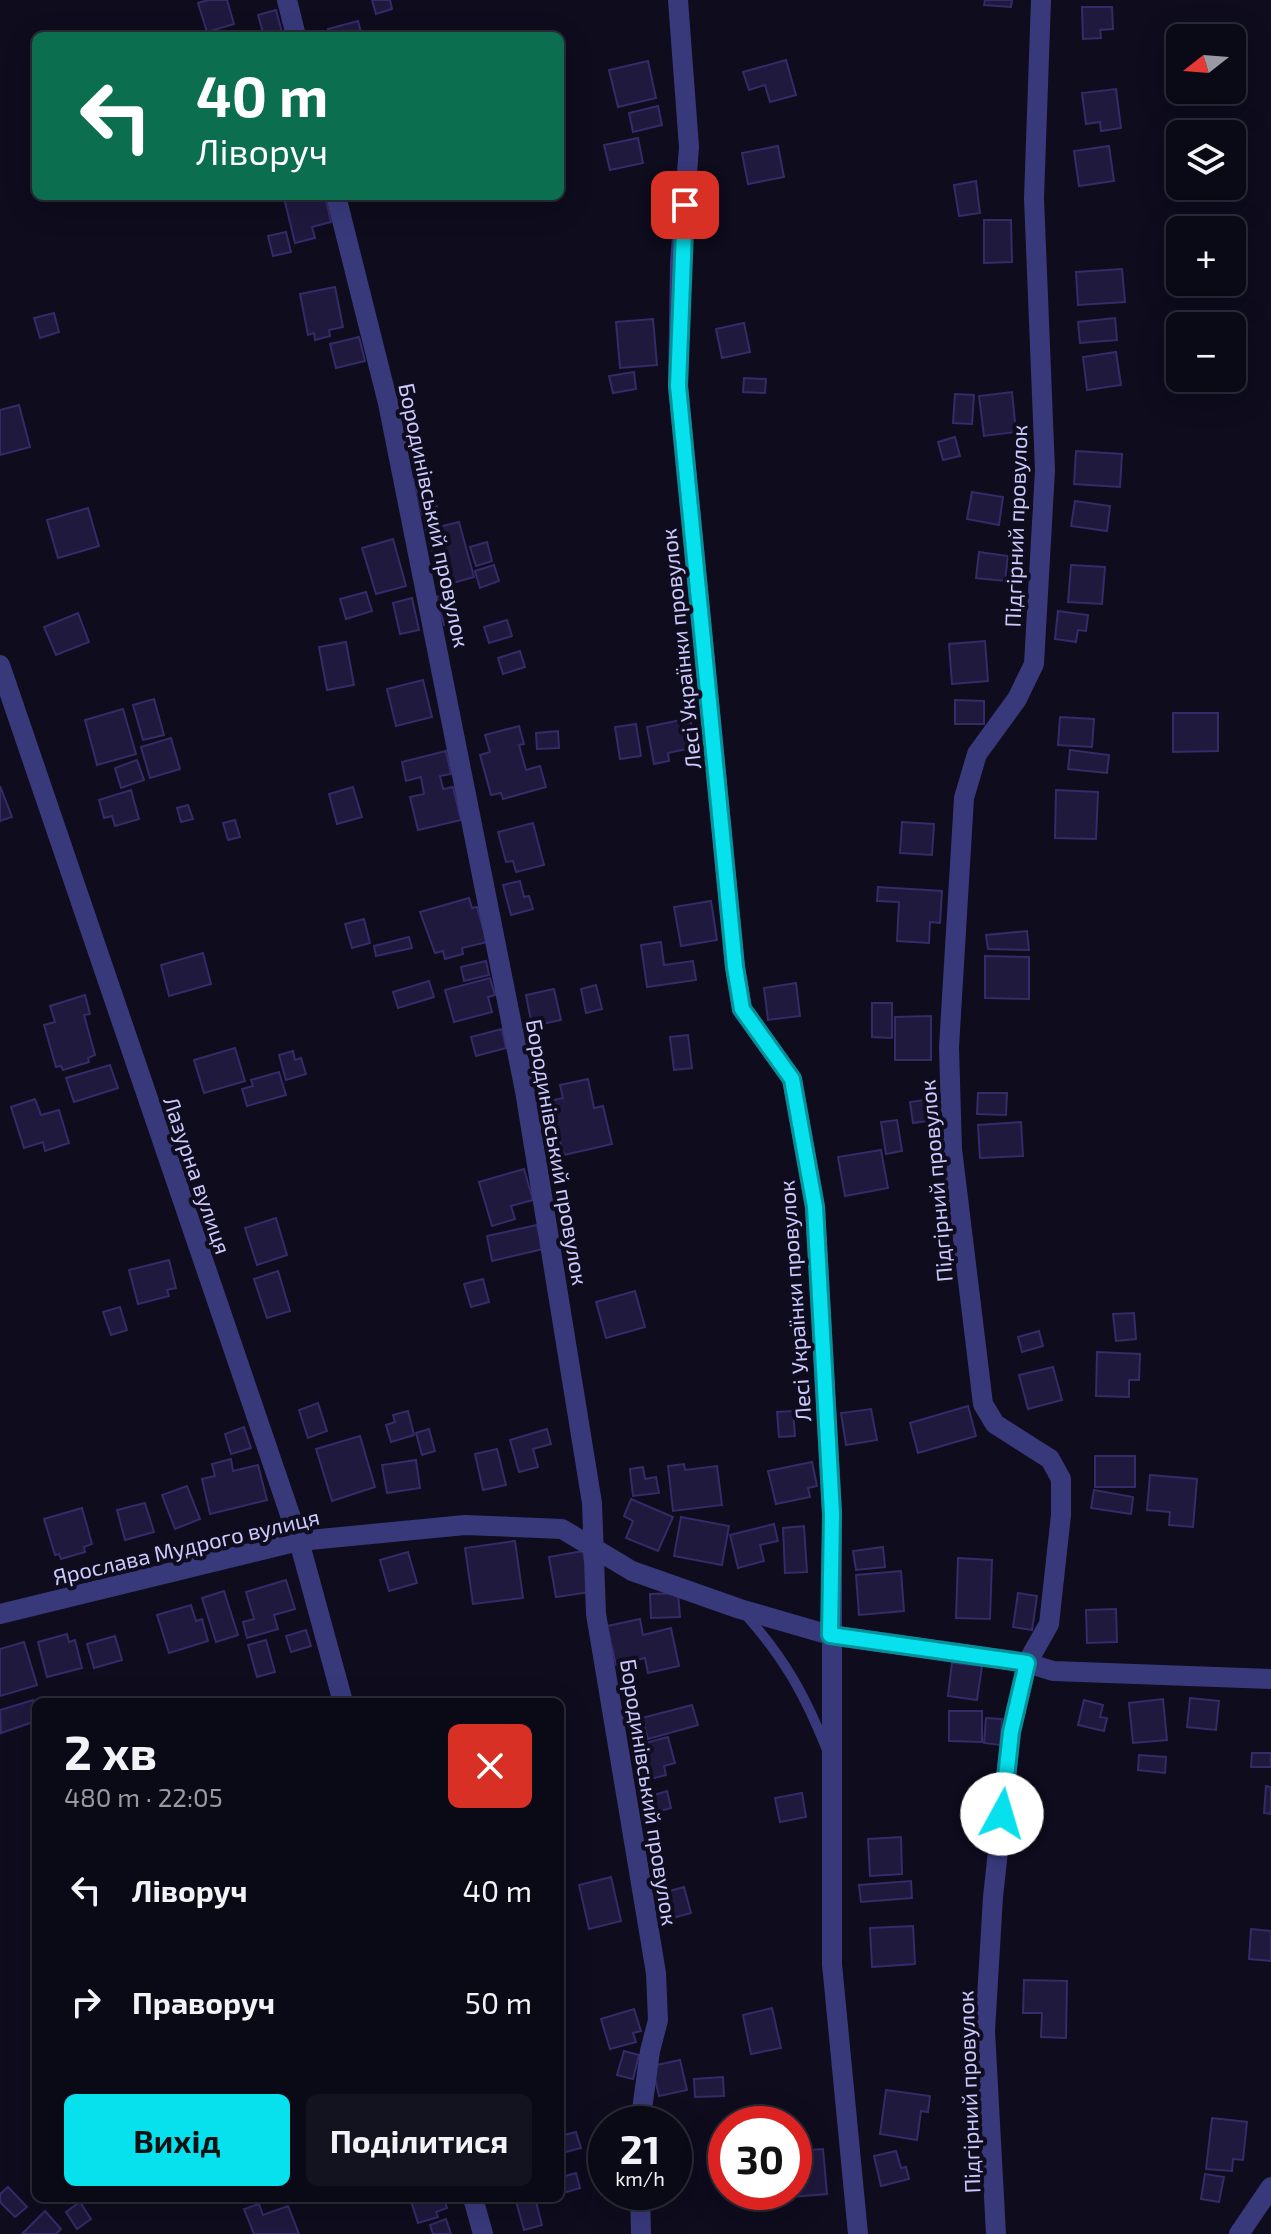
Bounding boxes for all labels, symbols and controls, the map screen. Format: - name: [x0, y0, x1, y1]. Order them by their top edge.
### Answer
- north arrow: [1166, 24, 1246, 104]
- map controls: [1166, 24, 1246, 392]
- text: 40 m: [196, 61, 328, 128]
- icon: left: [64, 64, 168, 168]
- button: layers: [1166, 120, 1246, 200]
- text: Ліворуч: [196, 129, 328, 172]
- pin: [651, 171, 719, 239]
- icon: arrive: [663, 183, 707, 227]
- button: +: [1166, 216, 1246, 296]
- button: −: [1166, 312, 1246, 392]
- street label: Бородинівський провулок: [393, 380, 476, 650]
- street label: Підгірний провулок: [998, 424, 1033, 628]
- street label: Лесі Українки провулок: [654, 527, 707, 771]
- street label: Бородинівський провулок: [521, 1017, 594, 1287]
- street label: Підгірний провулок: [913, 1078, 958, 1283]
- street label: Лазурна вулиця: [158, 1093, 237, 1258]
- street label: Лесі Українки провулок: [773, 1179, 816, 1422]
- street label: Ярослава Мудрого вулиця: [50, 1503, 322, 1590]
- street label: Бородинівський провулок: [615, 1657, 684, 1928]
- text: 2 хв: [64, 1722, 157, 1780]
- button: close: [448, 1724, 532, 1808]
- position arrow: [960, 1772, 1044, 1856]
- text: 480 m · 22:05: [64, 1781, 223, 1812]
- icon: left: [64, 1868, 108, 1912]
- text: Ліворуч: [132, 1872, 248, 1908]
- text: 40 m: [462, 1872, 532, 1908]
- icon: right: [64, 1980, 108, 2024]
- text: Праворуч: [132, 1984, 275, 2020]
- text: 50 m: [465, 1984, 532, 2020]
- street label: Підгірний провулок: [951, 1990, 986, 2194]
- button: Вихід: [64, 2094, 290, 2186]
- button: Поділитися: [306, 2094, 532, 2186]
- speed limit sign: 30: [708, 2106, 812, 2210]
- text: 21: [620, 2124, 660, 2172]
- text: km/h: [615, 2166, 665, 2190]

